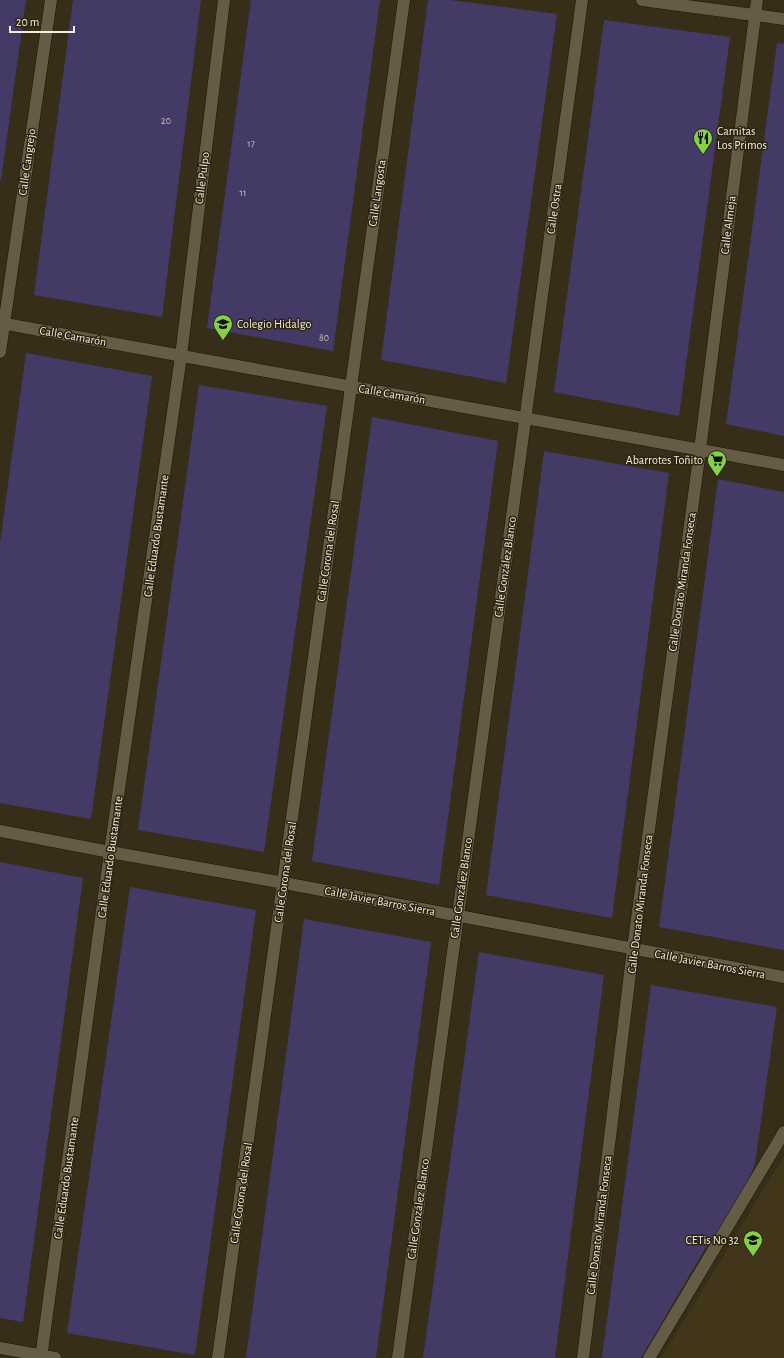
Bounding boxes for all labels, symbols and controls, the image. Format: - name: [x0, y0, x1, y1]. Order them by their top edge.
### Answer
- scale bar: [10, 8, 74, 34]
- text: 20 m: [16, 16, 39, 28]
- house number: 20: [161, 116, 171, 126]
- place label: Carnitas Los Primos: [717, 125, 767, 151]
- restaurant icon: Carnitas Los Primos: [692, 127, 714, 155]
- street label: Calle Cangrejo: [16, 128, 39, 196]
- house number: 17: [247, 139, 255, 149]
- street label: Calle Pulpo: [193, 151, 211, 205]
- street label: Calle Langosta: [366, 158, 388, 227]
- street label: Calle Ostra: [545, 183, 564, 235]
- house number: 11: [240, 188, 246, 198]
- street label: Calle Almeja: [718, 195, 739, 255]
- school or university icon: Colegio Hidalgo: [212, 313, 234, 341]
- place label: Colegio Hidalgo: [237, 318, 312, 330]
- street label: Calle Camarón: [39, 324, 107, 348]
- house number: 80: [319, 333, 329, 343]
- street label: Calle Camarón: [358, 382, 426, 406]
- supermarket icon: Abarrotes Toñito: [706, 449, 728, 477]
- place label: Abarrotes Toñito: [626, 454, 703, 466]
- street label: Calle Eduardo Bustamante: [141, 474, 171, 598]
- street label: Calle Corona del Rosal: [315, 500, 341, 602]
- street label: Calle Donato Miranda Fonseca: [666, 511, 698, 652]
- street label: Calle González Blanco: [492, 516, 518, 618]
- street label: Calle Eduardo Bustamante: [95, 795, 125, 919]
- street label: Calle Corona del Rosal: [272, 821, 298, 923]
- street label: Calle Donato Miranda Fonseca: [625, 833, 655, 974]
- street label: Calle González Blanco: [448, 837, 474, 939]
- street label: Calle Javier Barros Sierra: [324, 884, 437, 918]
- street label: Calle Javier Barros Sierra: [654, 947, 767, 981]
- street label: Calle Eduardo Bustamante: [51, 1116, 81, 1240]
- street label: Calle Corona del Rosal: [228, 1142, 254, 1244]
- street label: Calle Donato Miranda Fonseca: [584, 1154, 614, 1295]
- street label: Calle González Blanco: [405, 1158, 431, 1260]
- school or university icon: CETis No 32: [742, 1229, 764, 1257]
- place label: CETis No 32: [686, 1234, 740, 1246]

